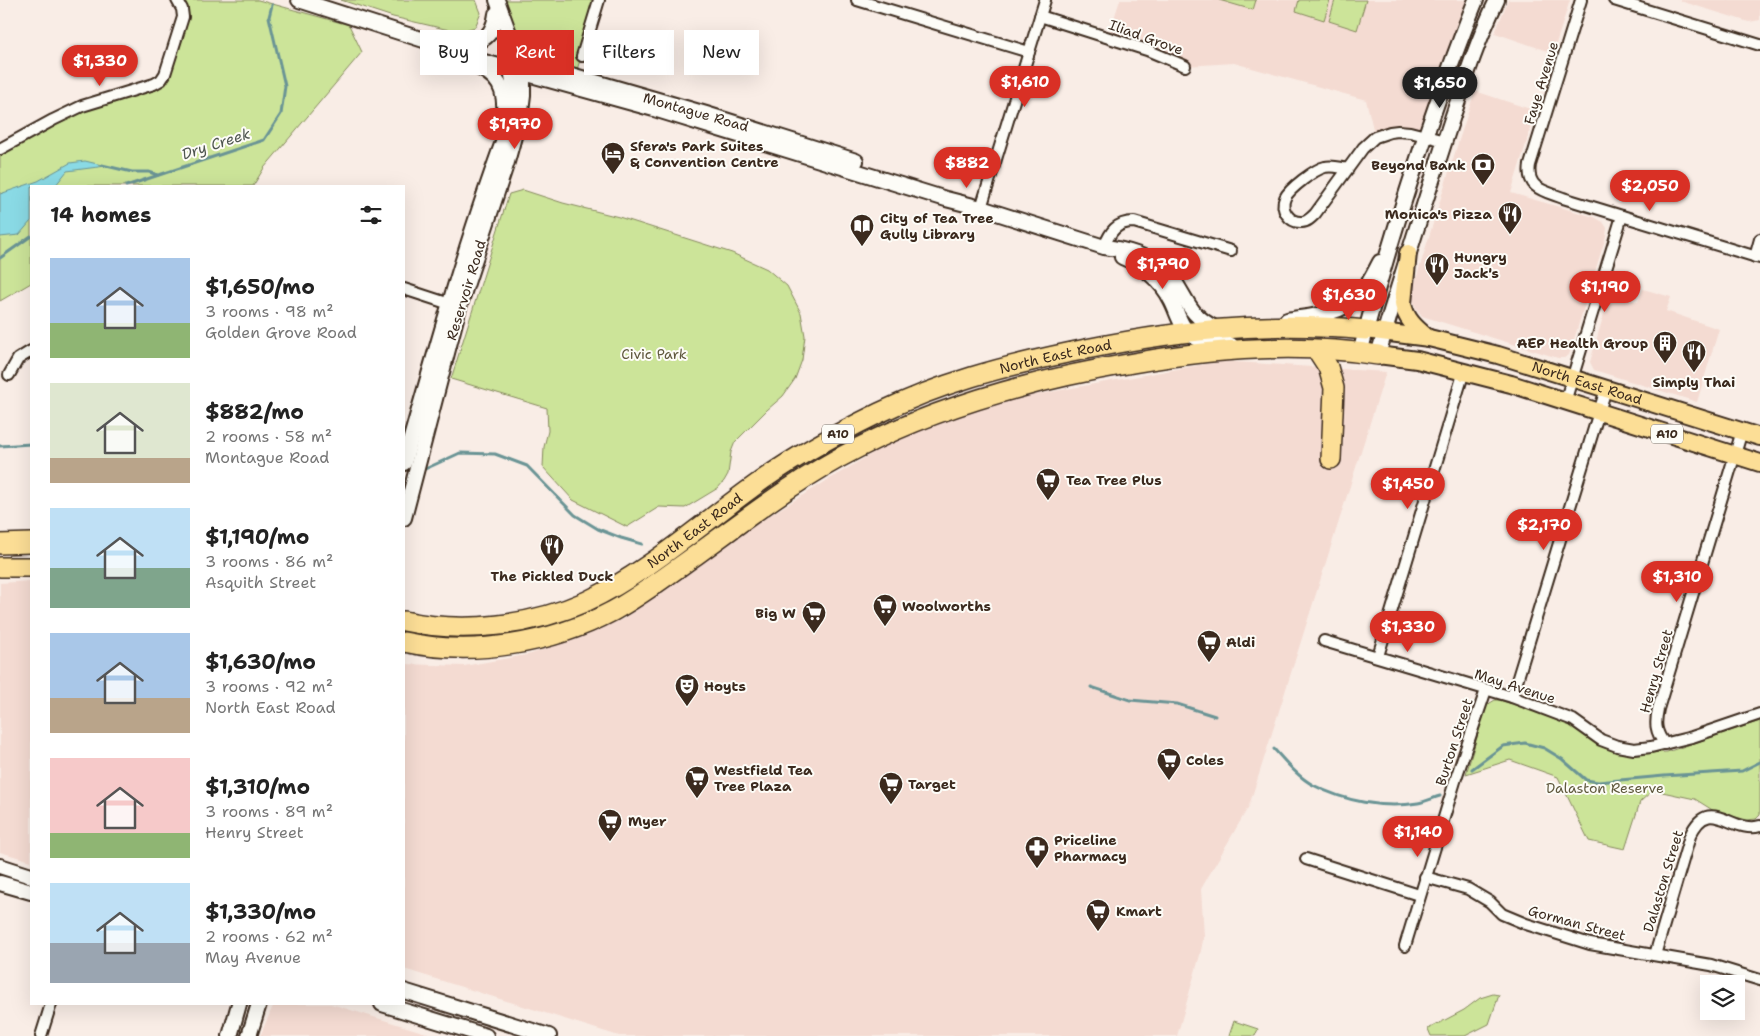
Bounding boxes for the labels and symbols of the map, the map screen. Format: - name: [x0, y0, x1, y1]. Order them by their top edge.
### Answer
- street label: Iliad Grove: [1106, 15, 1186, 59]
- street label: Faye Avenue: [1520, 39, 1562, 127]
- pin: $1,330: [59, 44, 141, 87]
- pin: $1,610: [984, 66, 1066, 108]
- pin: $1,650: [1399, 66, 1481, 109]
- street label: Montague Road: [641, 88, 751, 136]
- pin: $1,970: [474, 108, 556, 150]
- water label: Dry Creek: [179, 123, 253, 165]
- place label: Sfera's Park Suites & Convention Centre: [630, 137, 779, 171]
- hotel icon: Sfera's Park Suites & Convention Centre: [600, 141, 626, 175]
- pin: $882: [937, 146, 997, 189]
- bank icon: Beyond Bank: [1470, 152, 1496, 186]
- place label: Beyond Bank: [1371, 156, 1466, 174]
- pin: $2,050: [1609, 170, 1691, 212]
- restaurant icon: Monica's Pizza: [1497, 201, 1523, 235]
- place label: Monica's Pizza: [1385, 205, 1492, 223]
- place label: City of Tea Tree Gully Library: [880, 209, 994, 243]
- library icon: City of Tea Tree Gully Library: [849, 213, 875, 247]
- street label: Reservoir Road: [442, 238, 490, 342]
- pin: $1,790: [1122, 248, 1204, 290]
- place label: Hungry Jack's: [1454, 248, 1507, 282]
- restaurant icon: Hungry Jack's: [1424, 252, 1450, 286]
- pin: $1,190: [1564, 270, 1646, 313]
- pin: $1,630: [1308, 278, 1390, 321]
- building icon: AEP Health Group: [1652, 330, 1678, 364]
- place label: AEP Health Group: [1517, 334, 1648, 352]
- street label: North East Road: [997, 335, 1113, 378]
- restaurant icon: Simply Thai: [1681, 339, 1707, 373]
- park label: Civic Park: [621, 345, 687, 363]
- street label: North East Road: [1530, 357, 1645, 409]
- place label: Simply Thai: [1653, 373, 1735, 391]
- road number: A10: [822, 424, 854, 444]
- road number: A10: [1651, 424, 1683, 444]
- supermarket icon: Tea Tree Plus: [1035, 467, 1061, 501]
- pin: $1,450: [1367, 468, 1449, 510]
- place label: Tea Tree Plus: [1066, 471, 1162, 489]
- street label: North East Road: [644, 489, 746, 572]
- pin: $2,170: [1503, 508, 1585, 551]
- restaurant icon: The Pickled Duck: [539, 533, 565, 567]
- pin: $1,310: [1636, 560, 1718, 603]
- place label: The Pickled Duck: [491, 567, 613, 585]
- supermarket icon: Woolworths: [872, 593, 898, 627]
- place label: Woolworths: [902, 597, 991, 615]
- supermarket icon: Big W: [801, 600, 827, 634]
- place label: Big W: [755, 604, 796, 622]
- pin: $1,330: [1367, 610, 1449, 653]
- street label: Henry Street: [1635, 627, 1677, 715]
- supermarket icon: Aldi: [1196, 629, 1222, 663]
- place label: Aldi: [1226, 633, 1255, 651]
- street label: May Avenue: [1472, 664, 1558, 708]
- theatre icon: Hoyts: [674, 673, 700, 707]
- place label: Hoyts: [704, 677, 746, 695]
- street label: Burton Street: [1431, 696, 1477, 788]
- supermarket icon: Coles: [1156, 747, 1182, 781]
- place label: Coles: [1186, 751, 1224, 769]
- place label: Westfield Tea Tree Plaza: [714, 761, 813, 795]
- supermarket icon: Westfield Tea Tree Plaza: [684, 765, 710, 799]
- supermarket icon: Target: [878, 771, 904, 805]
- place label: Target: [908, 775, 956, 793]
- park label: Dalaston Reserve: [1546, 779, 1664, 797]
- supermarket icon: Myer: [597, 808, 623, 842]
- place label: Myer: [628, 812, 667, 830]
- pin: $1,140: [1377, 816, 1459, 858]
- street label: Dalaston Street: [1639, 828, 1687, 934]
- place label: Priceline Pharmacy: [1054, 831, 1127, 865]
- pharmacy icon: Priceline Pharmacy: [1024, 835, 1050, 869]
- supermarket icon: Kmart: [1085, 898, 1111, 932]
- street label: Gorman Street: [1526, 901, 1628, 945]
- place label: Kmart: [1116, 902, 1162, 920]

